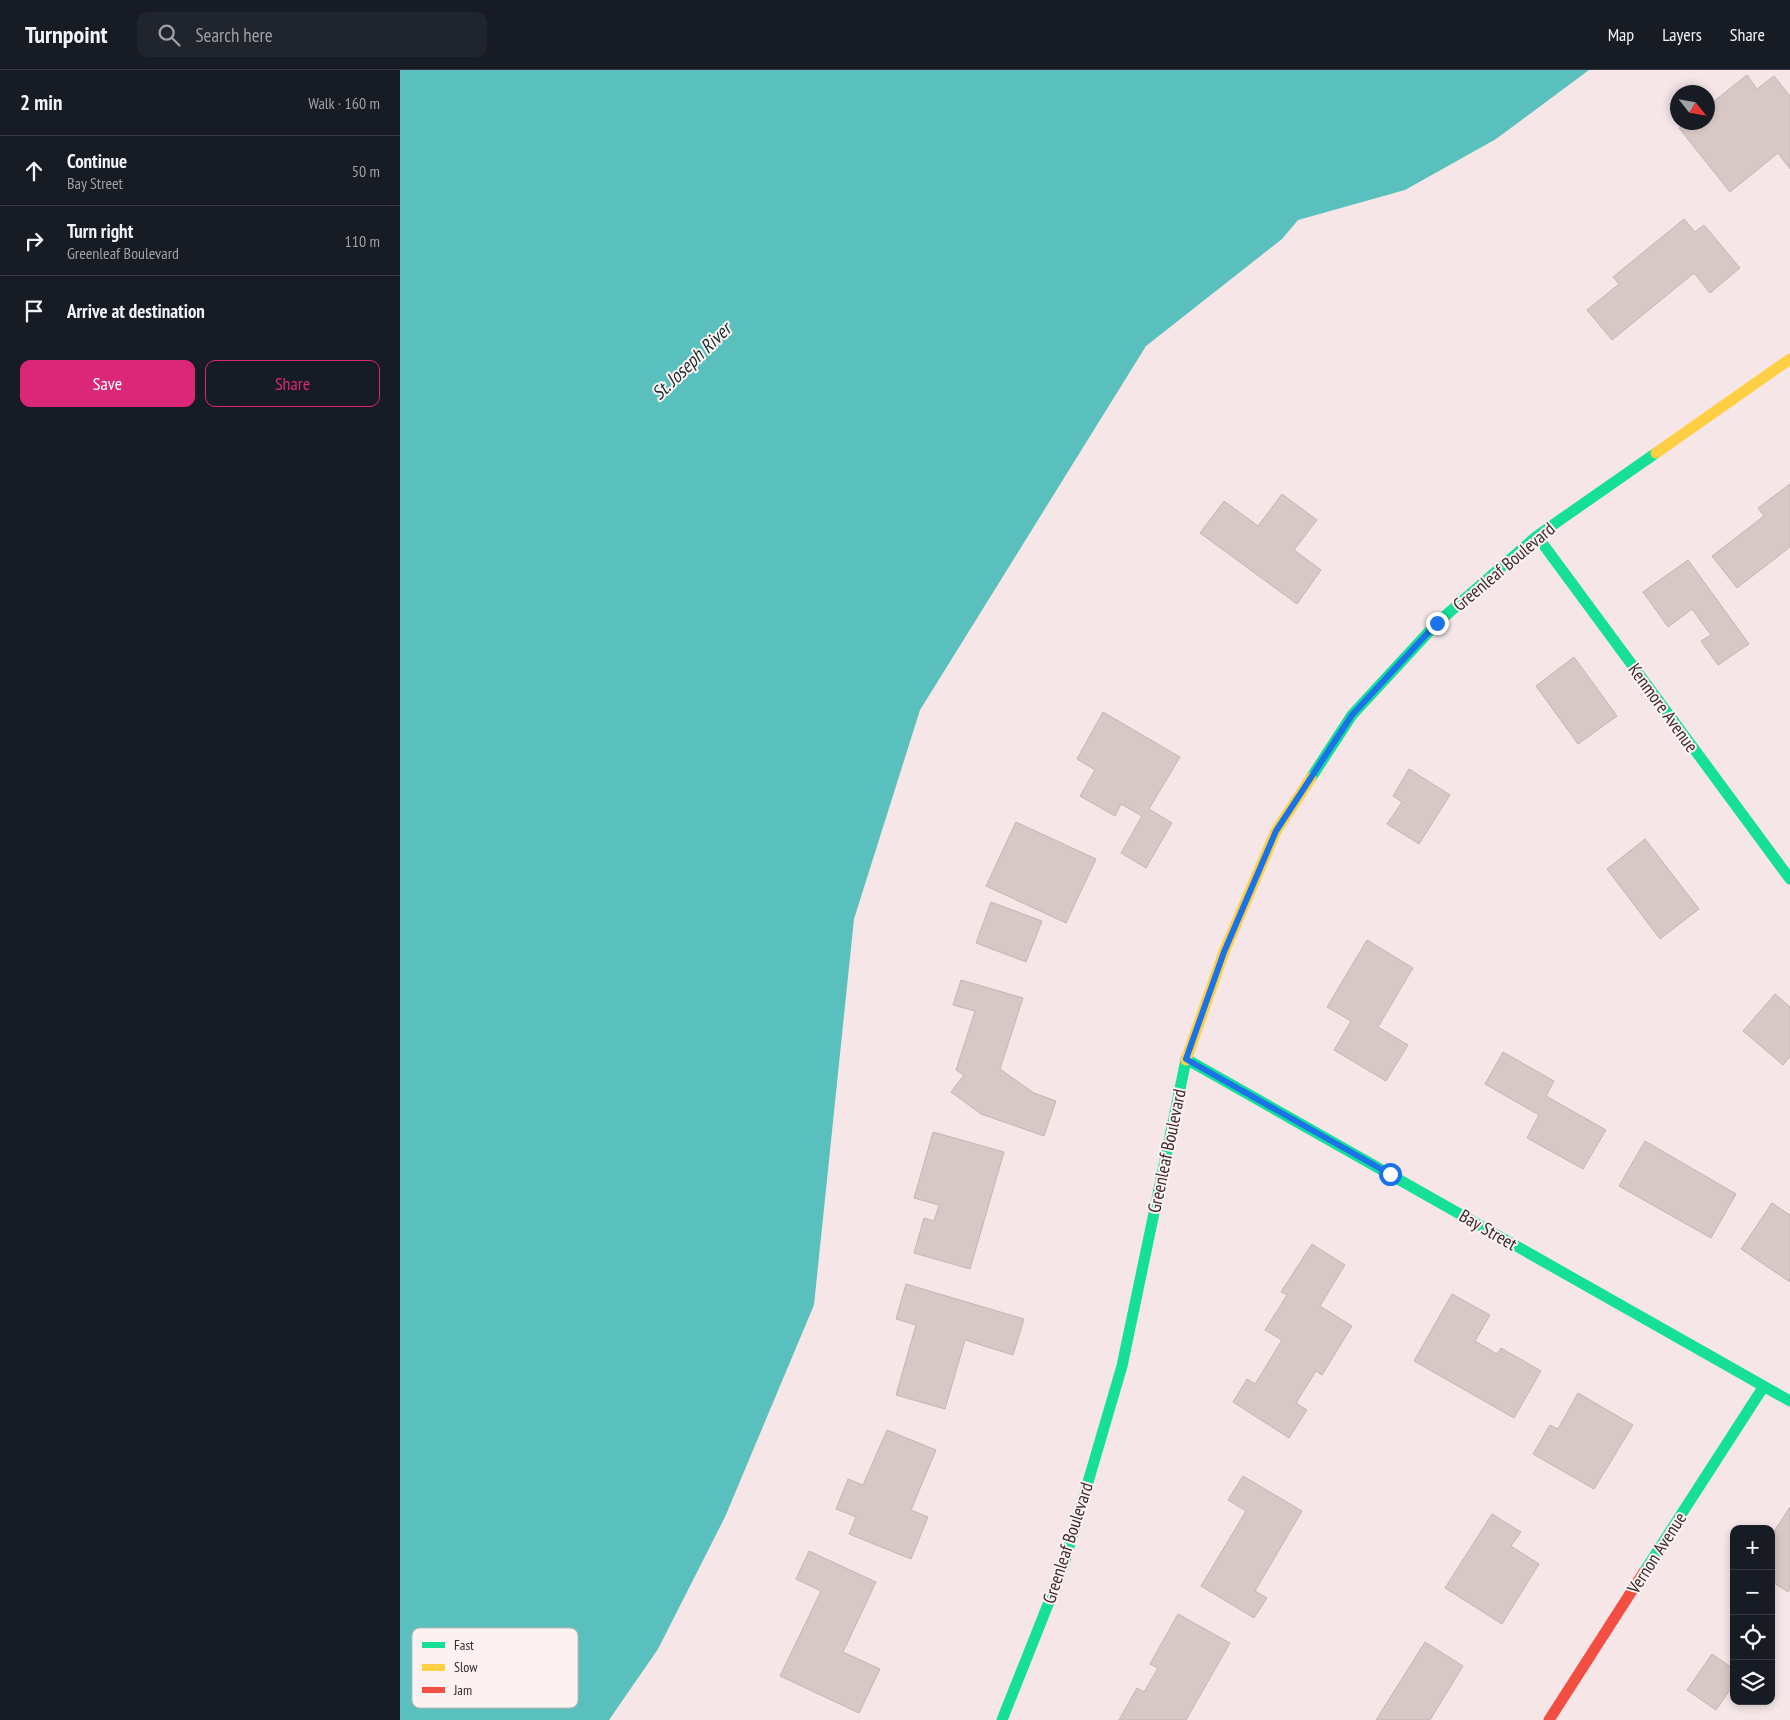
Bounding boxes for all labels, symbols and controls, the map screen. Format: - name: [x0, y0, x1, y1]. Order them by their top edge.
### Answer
- search box: [137, 12, 487, 57]
- text: Turnpoint: [25, 19, 107, 50]
- icon: search: [155, 21, 183, 49]
- text: Search here: [195, 23, 273, 47]
- text: Map: [1608, 23, 1634, 46]
- text: Layers: [1662, 23, 1702, 46]
- text: Share: [1730, 23, 1765, 46]
- north arrow: [1670, 85, 1715, 130]
- text: 2 min: [20, 89, 62, 116]
- text: Walk · 160 m: [308, 93, 380, 113]
- text: Continue: [67, 149, 127, 173]
- icon: ahead: [20, 157, 48, 185]
- text: 50 m: [352, 161, 380, 181]
- text: Bay Street: [67, 173, 123, 193]
- text: Turn right: [67, 219, 133, 243]
- icon: right: [20, 227, 48, 255]
- text: 110 m: [345, 231, 380, 251]
- text: Greenleaf Boulevard: [67, 243, 179, 263]
- icon: arrive: [20, 297, 48, 325]
- text: Arrive at destination: [67, 299, 205, 323]
- water label: St. Joseph River: [646, 315, 738, 405]
- button: Save: [20, 360, 195, 407]
- button: Share: [205, 360, 380, 407]
- street label: Greenleaf Boulevard: [1448, 517, 1559, 616]
- route end: [1426, 612, 1449, 635]
- street label: Kenmore Avenue: [1623, 659, 1703, 757]
- street label: Greenleaf Boulevard: [1142, 1087, 1191, 1215]
- route start: [1379, 1163, 1402, 1186]
- street label: Bay Street: [1455, 1204, 1521, 1255]
- street label: Greenleaf Boulevard: [1037, 1479, 1098, 1606]
- street label: Vernon Avenue: [1621, 1508, 1691, 1599]
- map controls: [1730, 1525, 1775, 1705]
- button: +: [1730, 1525, 1775, 1570]
- button: −: [1730, 1570, 1775, 1615]
- button: locate: [1730, 1615, 1775, 1660]
- legend: [412, 1628, 578, 1708]
- text: Fast: [454, 1636, 474, 1654]
- text: Slow: [454, 1658, 478, 1676]
- button: layers: [1730, 1660, 1775, 1705]
- text: Jam: [453, 1681, 472, 1699]

